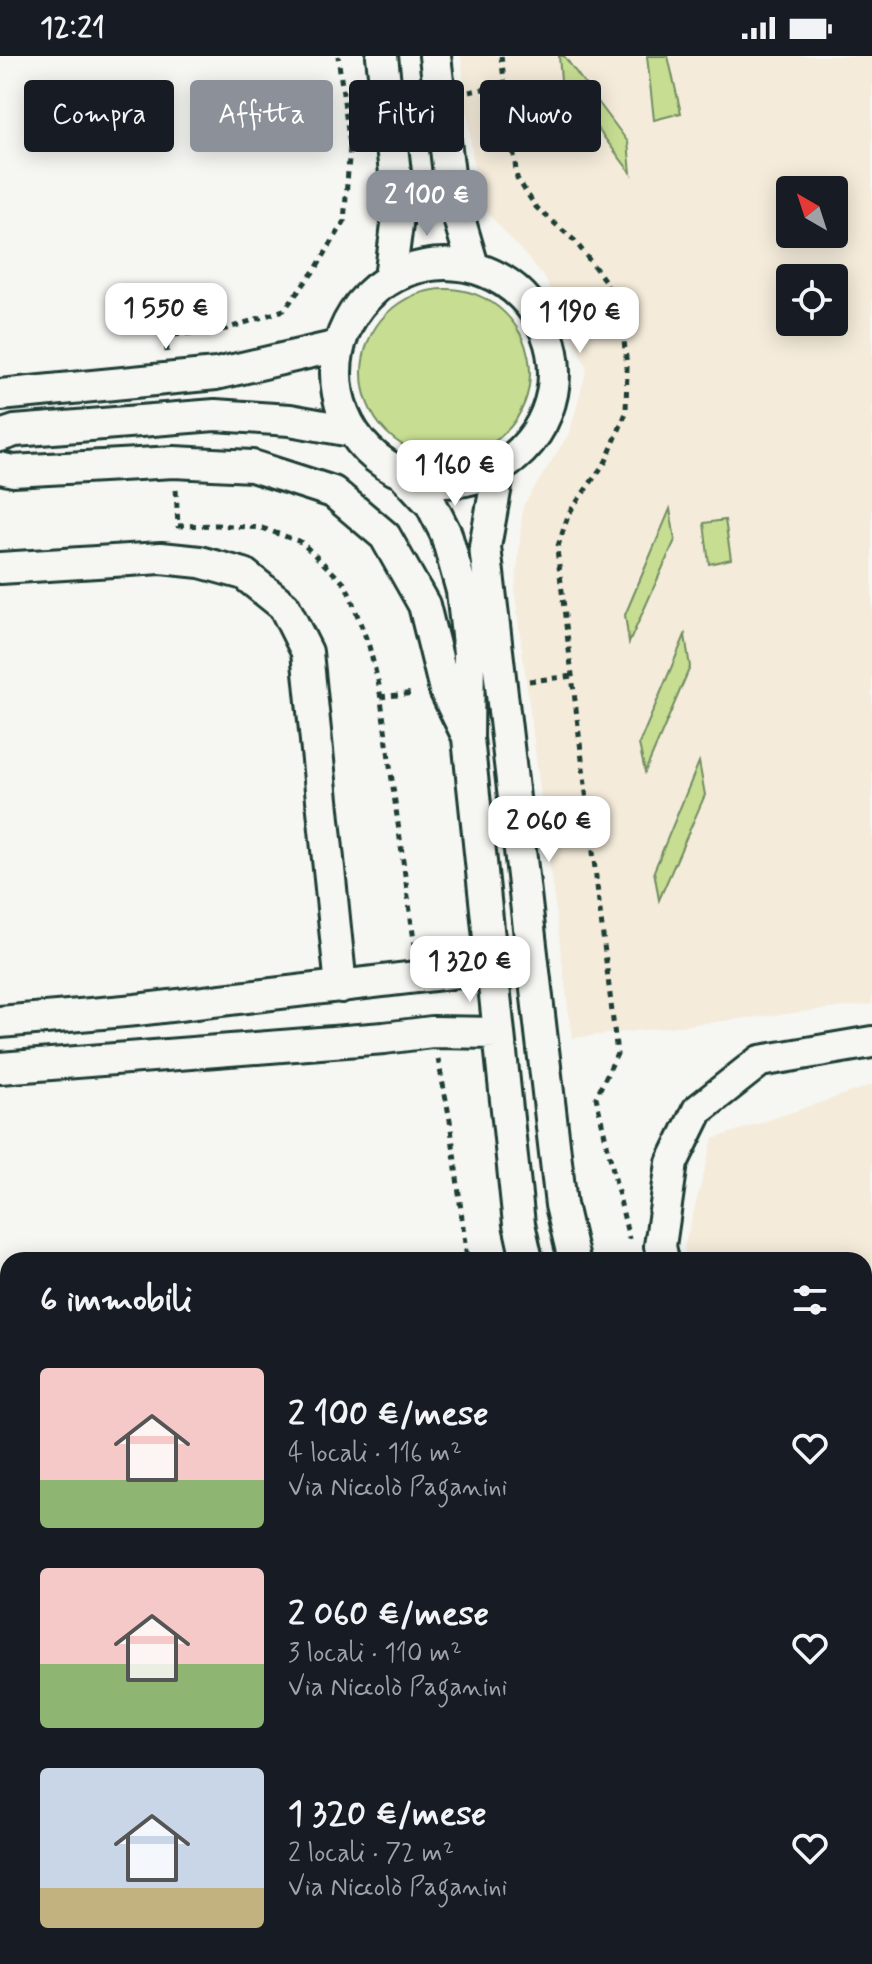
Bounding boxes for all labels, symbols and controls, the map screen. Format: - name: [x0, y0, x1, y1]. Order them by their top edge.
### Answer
- text: 12:21: [40, 9, 105, 48]
- chip: Compra: [24, 80, 174, 152]
- chip: Affitta: [190, 80, 333, 152]
- chip: Filtri: [349, 80, 464, 152]
- chip: Nuovo: [480, 80, 601, 152]
- pin: 2 100 €: [353, 170, 501, 238]
- north arrow: [776, 176, 848, 248]
- map controls: [776, 176, 848, 336]
- text: 2 100 €: [384, 179, 470, 213]
- button: locate: [776, 264, 848, 336]
- pin: 1 550 €: [92, 283, 240, 351]
- pin: 1 190 €: [506, 287, 654, 355]
- text: 1 550 €: [123, 292, 209, 326]
- text: 1 190 €: [539, 296, 621, 330]
- pin: 1 160 €: [381, 440, 529, 508]
- text: 1 160 €: [415, 449, 495, 483]
- pin: 2 060 €: [475, 796, 623, 864]
- text: 2 060 €: [506, 805, 592, 839]
- pin: 1 320 €: [396, 936, 544, 1004]
- text: 1 320 €: [428, 945, 512, 979]
- text: 6 immobili: [40, 1278, 192, 1323]
- icon: filters: [788, 1278, 832, 1322]
- text: 2 100 €/mese: [288, 1392, 489, 1437]
- icon: home: [104, 1400, 200, 1496]
- icon: heart: [788, 1426, 832, 1470]
- text: 4 locali · 116 m²: [288, 1437, 462, 1471]
- text: Via Niccolò Paganini: [288, 1471, 507, 1505]
- text: 2 060 €/mese: [288, 1592, 489, 1637]
- icon: home: [104, 1600, 200, 1696]
- icon: heart: [788, 1626, 832, 1670]
- text: 3 locali · 110 m²: [288, 1637, 462, 1671]
- text: Via Niccolò Paganini: [288, 1671, 507, 1705]
- text: 1 320 €/mese: [288, 1792, 487, 1837]
- icon: home: [104, 1800, 200, 1896]
- icon: heart: [788, 1826, 832, 1870]
- text: 2 locali · 72 m²: [288, 1837, 454, 1871]
- text: Via Niccolò Paganini: [288, 1871, 507, 1905]

